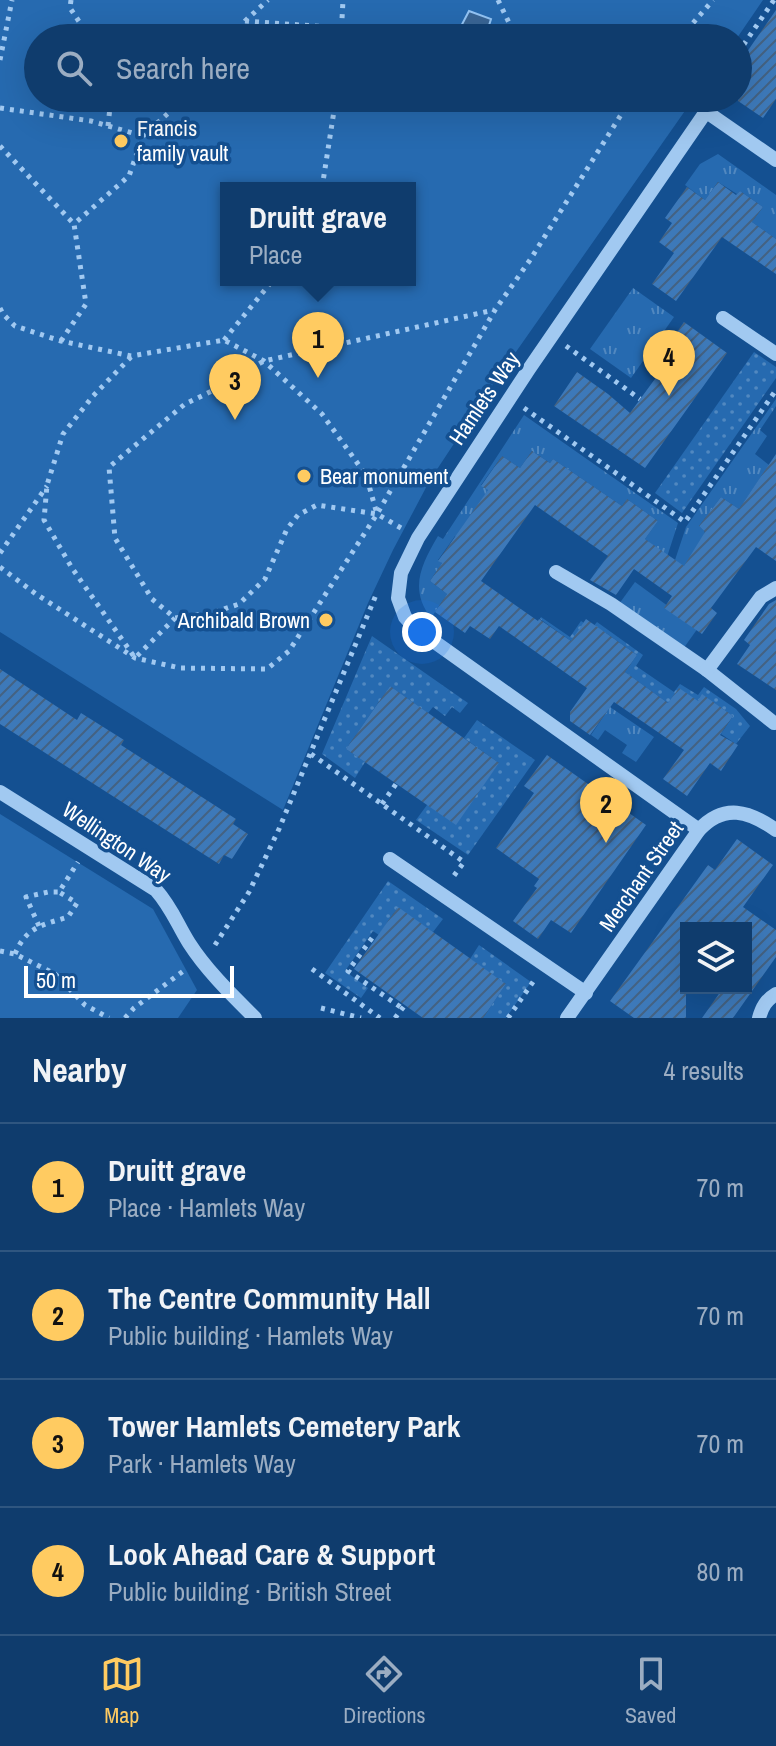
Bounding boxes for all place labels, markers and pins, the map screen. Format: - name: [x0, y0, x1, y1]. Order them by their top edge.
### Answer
- place label: Francis family vault: [137, 113, 228, 168]
- marker: Francis family vault: [112, 132, 130, 150]
- pin: 1: [292, 312, 344, 378]
- pin: 4: [643, 330, 695, 396]
- pin: 3: [209, 354, 261, 420]
- place label: Bear monument: [320, 461, 448, 491]
- marker: Bear monument: [295, 467, 313, 485]
- place label: Archibald Brown: [177, 605, 310, 635]
- marker: Archibald Brown: [317, 611, 335, 629]
- pin: 2: [580, 777, 632, 843]

